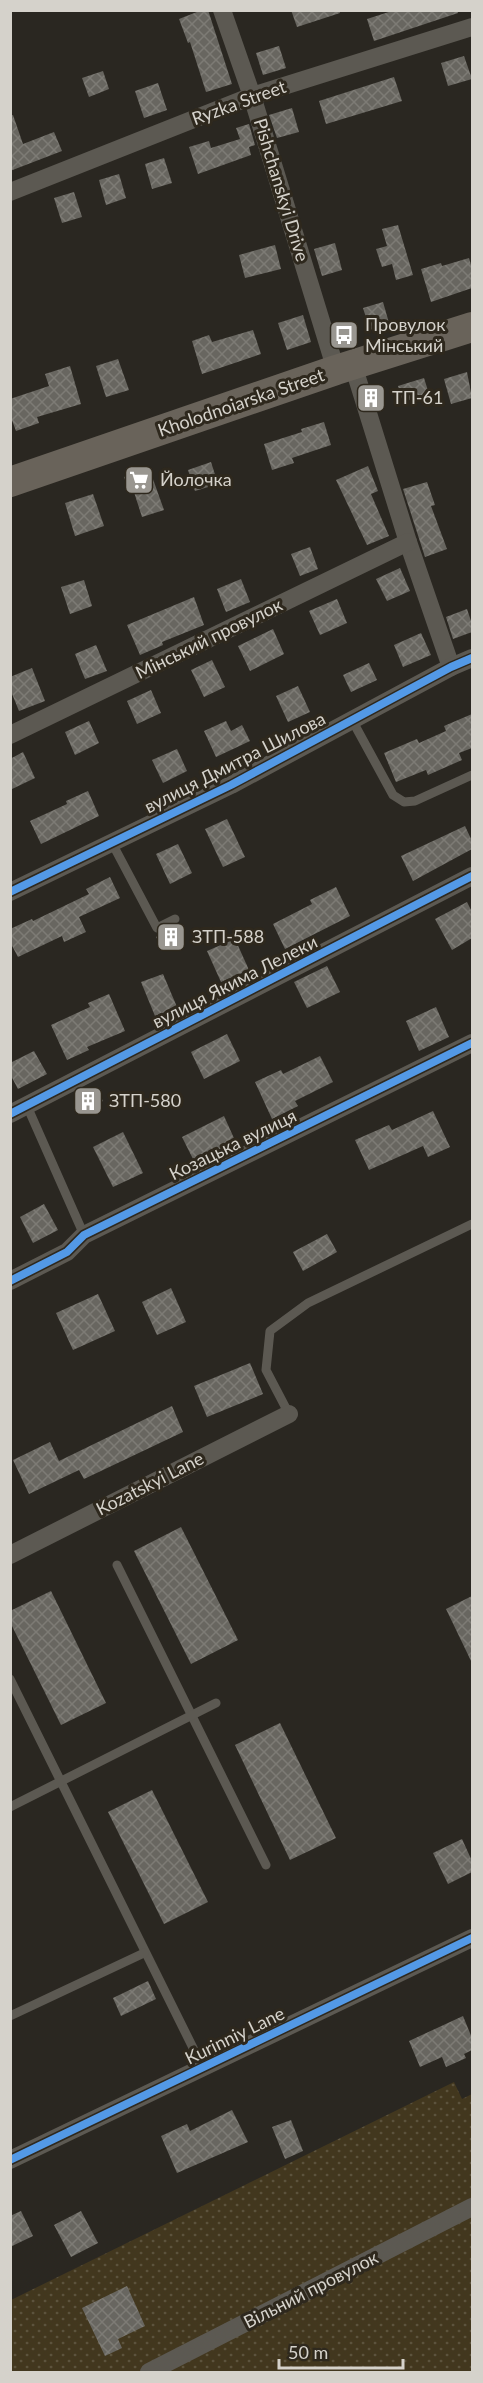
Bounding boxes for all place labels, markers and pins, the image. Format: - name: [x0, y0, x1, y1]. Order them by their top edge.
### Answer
- place label: Провулок Мінський: [365, 313, 446, 356]
- bus stop icon: Провулок Мінський: [328, 319, 360, 351]
- building icon: ТП-61: [355, 382, 387, 414]
- place label: ТП-61: [392, 386, 443, 408]
- supermarket icon: Йолочка: [123, 464, 155, 496]
- place label: Йолочка: [160, 468, 232, 490]
- building icon: ЗТП-588: [155, 921, 187, 953]
- place label: ЗТП-588: [192, 925, 264, 947]
- building icon: ЗТП-580: [72, 1085, 104, 1117]
- place label: ЗТП-580: [109, 1089, 181, 1111]

